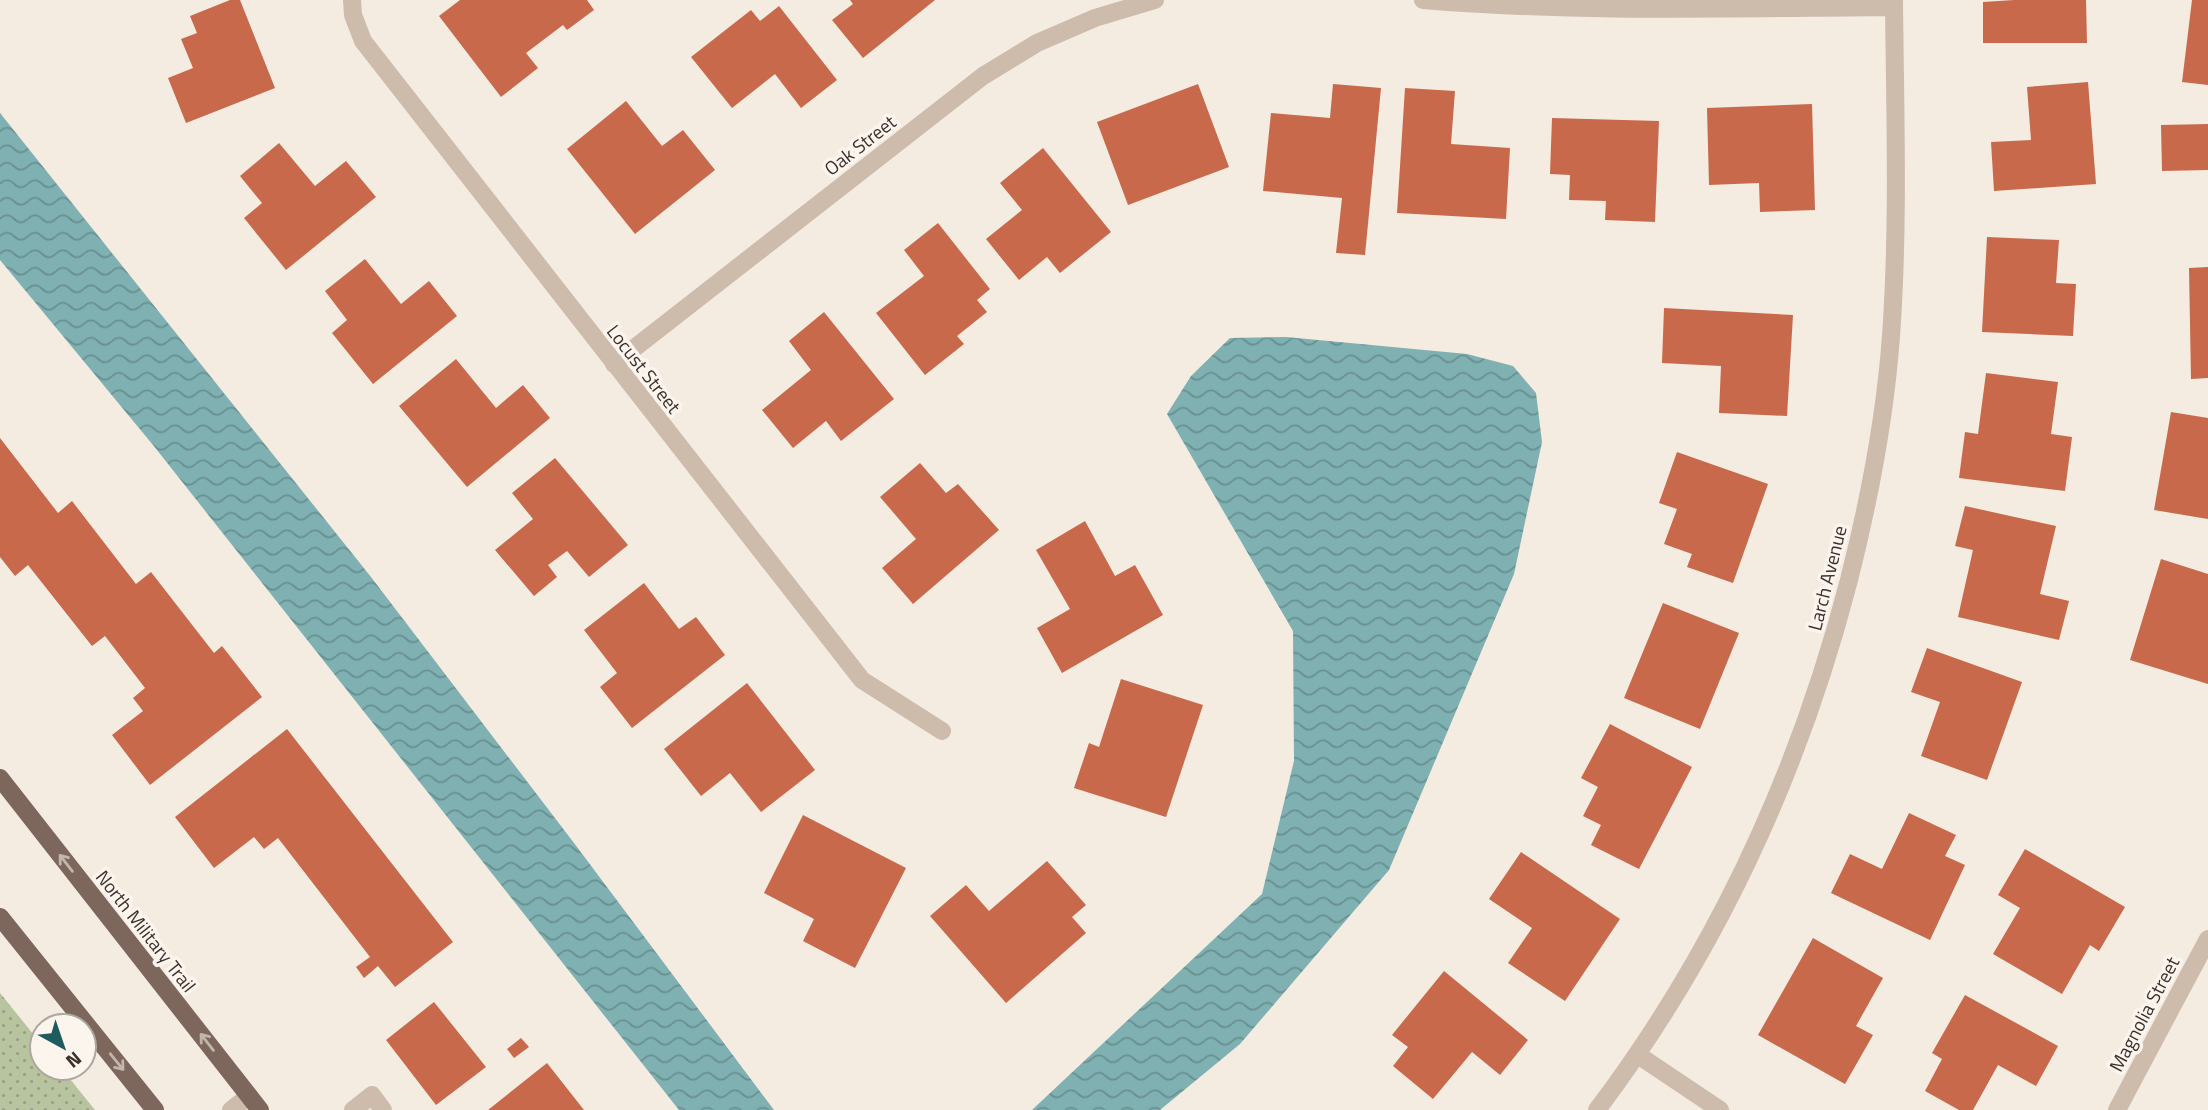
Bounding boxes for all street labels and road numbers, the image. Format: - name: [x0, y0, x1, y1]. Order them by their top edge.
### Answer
- street label: Oak Street: [818, 107, 902, 182]
- street label: Locust Street: [600, 318, 689, 420]
- street label: Larch Avenue: [1799, 522, 1854, 633]
- street label: North Military Trail: [89, 863, 203, 998]
- street label: Magnolia Street: [2101, 951, 2186, 1077]

